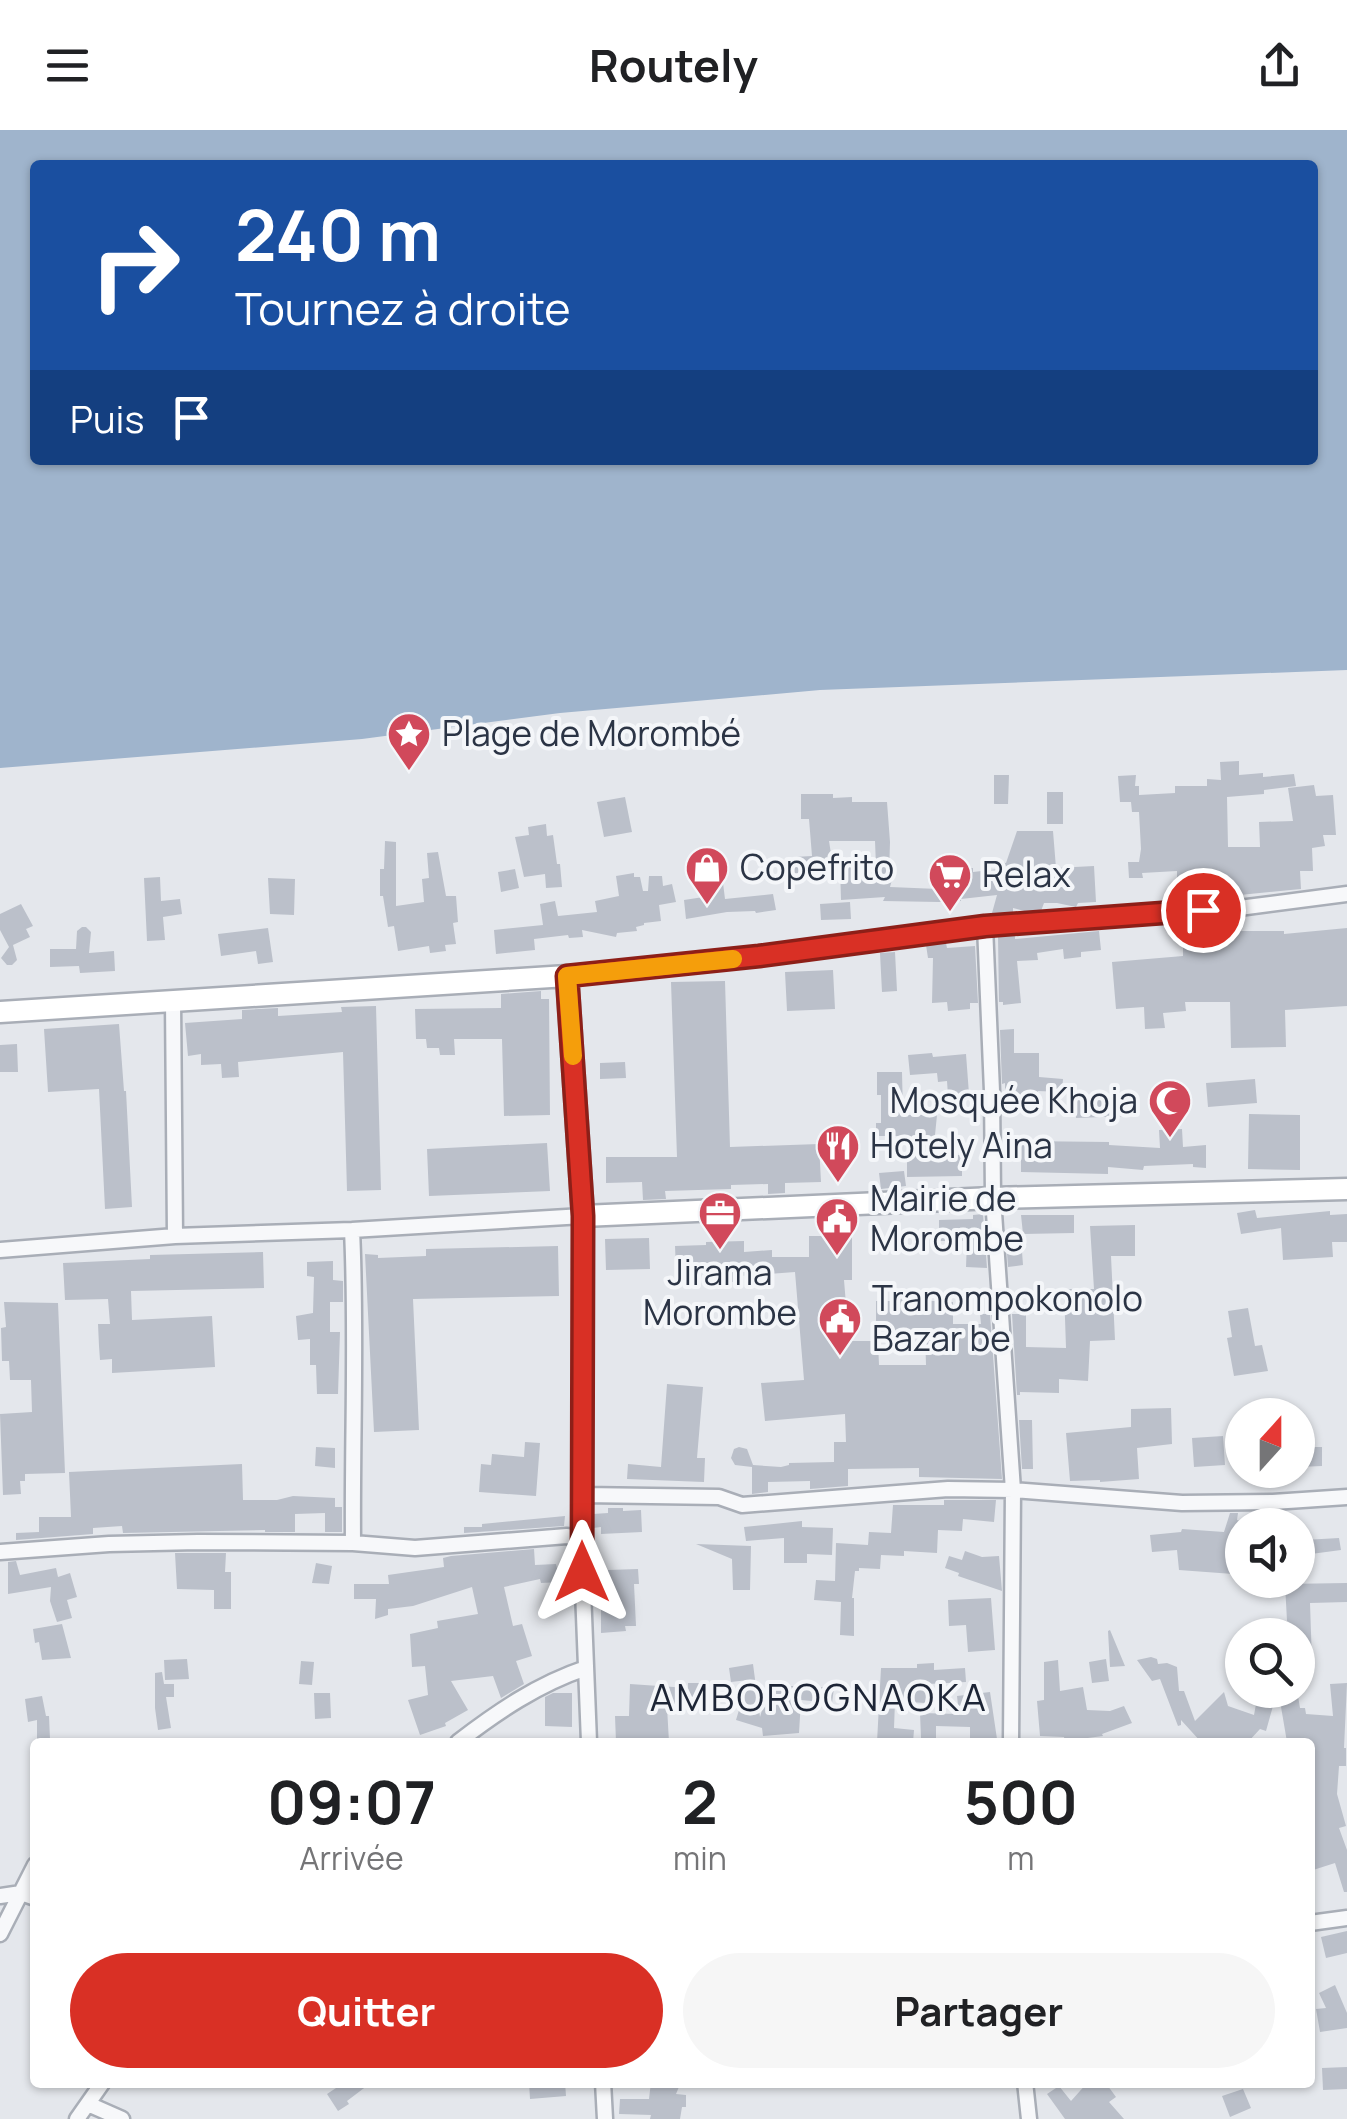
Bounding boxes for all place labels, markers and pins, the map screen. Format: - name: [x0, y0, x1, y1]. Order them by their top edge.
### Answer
- place label: Plage de Morombé: [442, 709, 741, 757]
- place icon: Plage de Morombé: [386, 711, 432, 772]
- place label: Copefrito: [740, 843, 894, 891]
- shop icon: Copefrito: [684, 845, 730, 906]
- place label: Relax: [982, 850, 1071, 898]
- supermarket icon: Relax: [927, 852, 973, 913]
- pin: [1161, 868, 1246, 953]
- place label: Mosquée Khoja: [890, 1076, 1138, 1124]
- mosque icon: Mosquée Khoja: [1147, 1078, 1193, 1139]
- place label: Hotely Aina: [870, 1121, 1053, 1169]
- restaurant icon: Hotely Aina: [815, 1123, 861, 1184]
- place label: Mairie de Morombe: [870, 1174, 1024, 1262]
- office icon: Jirama Morombe: [697, 1190, 743, 1251]
- public building icon: Mairie de Morombe: [814, 1196, 860, 1257]
- place label: Jirama Morombe: [643, 1248, 797, 1336]
- place label: Tranompokonolo Bazar be: [872, 1274, 1143, 1362]
- public building icon: Tranompokonolo Bazar be: [817, 1296, 863, 1357]

